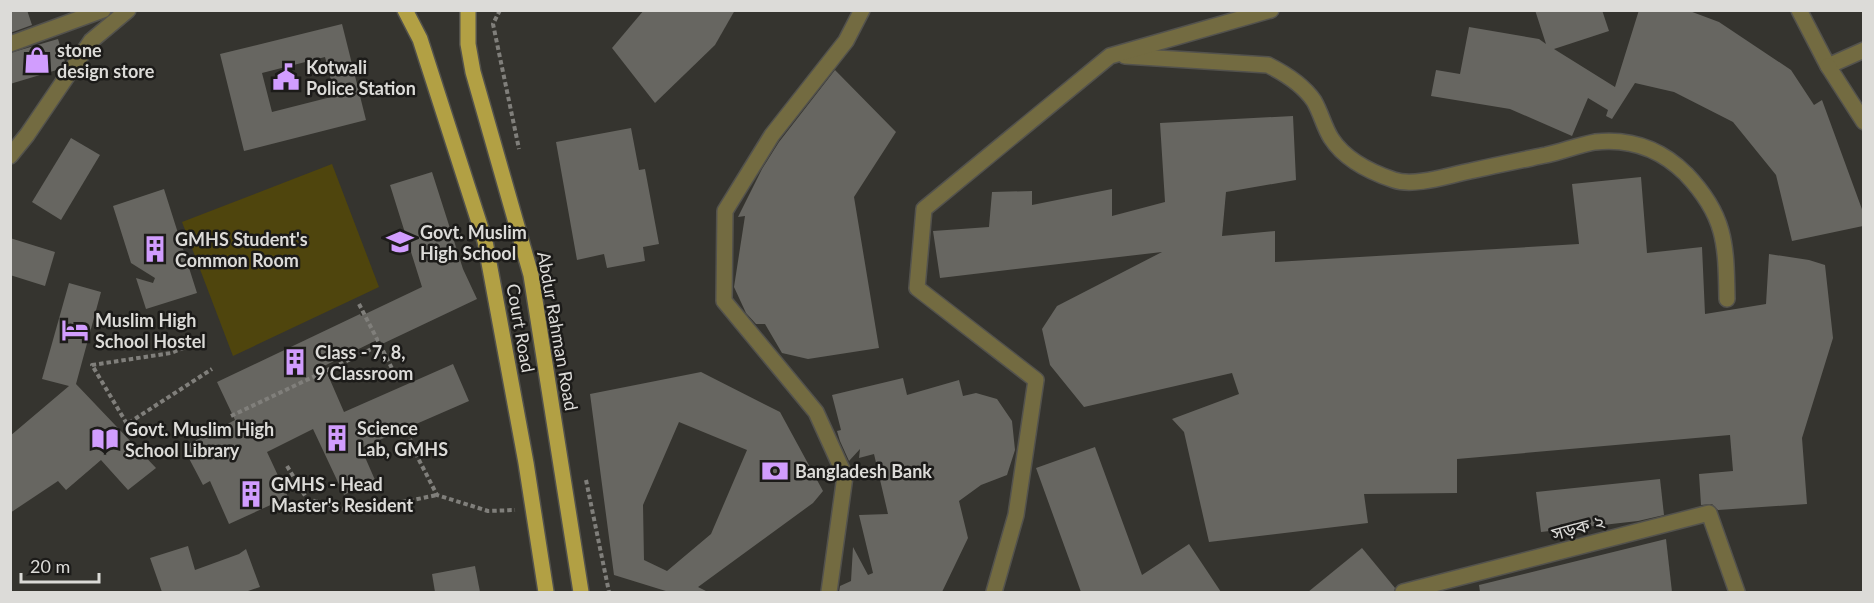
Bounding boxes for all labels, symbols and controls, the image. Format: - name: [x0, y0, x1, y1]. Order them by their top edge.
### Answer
- place label: stone design store: [57, 39, 155, 82]
- shop icon: stone design store: [22, 45, 52, 75]
- place label: Kotwali Police Station: [306, 56, 416, 99]
- public building icon: Kotwali Police Station: [271, 62, 301, 92]
- place label: Govt. Muslim High School: [420, 221, 527, 264]
- school or university icon: Govt. Muslim High School: [385, 227, 415, 257]
- place label: GMHS Student's Common Room: [175, 228, 308, 271]
- building icon: GMHS Student's Common Room: [140, 234, 170, 264]
- street label: Abdur Rahman Road: [533, 250, 583, 412]
- street label: Court Road: [502, 282, 540, 374]
- place label: Muslim High School Hostel: [95, 309, 206, 352]
- hotel icon: Muslim High School Hostel: [60, 315, 90, 345]
- place label: Class - 7, 8, 9 Classroom: [315, 341, 413, 384]
- building icon: Class - 7, 8, 9 Classroom: [280, 347, 310, 377]
- place label: Science Lab, GMHS: [357, 417, 448, 460]
- place label: Govt. Muslim High School Library: [125, 418, 274, 461]
- building icon: Science Lab, GMHS: [322, 423, 352, 453]
- library icon: Govt. Muslim High School Library: [90, 424, 120, 454]
- bank icon: Bangladesh Bank: [760, 456, 790, 486]
- place label: Bangladesh Bank: [795, 460, 932, 482]
- place label: GMHS - Head Master's Resident: [271, 473, 414, 516]
- building icon: GMHS - Head Master's Resident: [236, 479, 266, 509]
- street label: সড়ক ২: [1548, 509, 1607, 545]
- scale bar: [21, 546, 99, 584]
- text: 20 m: [30, 555, 70, 577]

